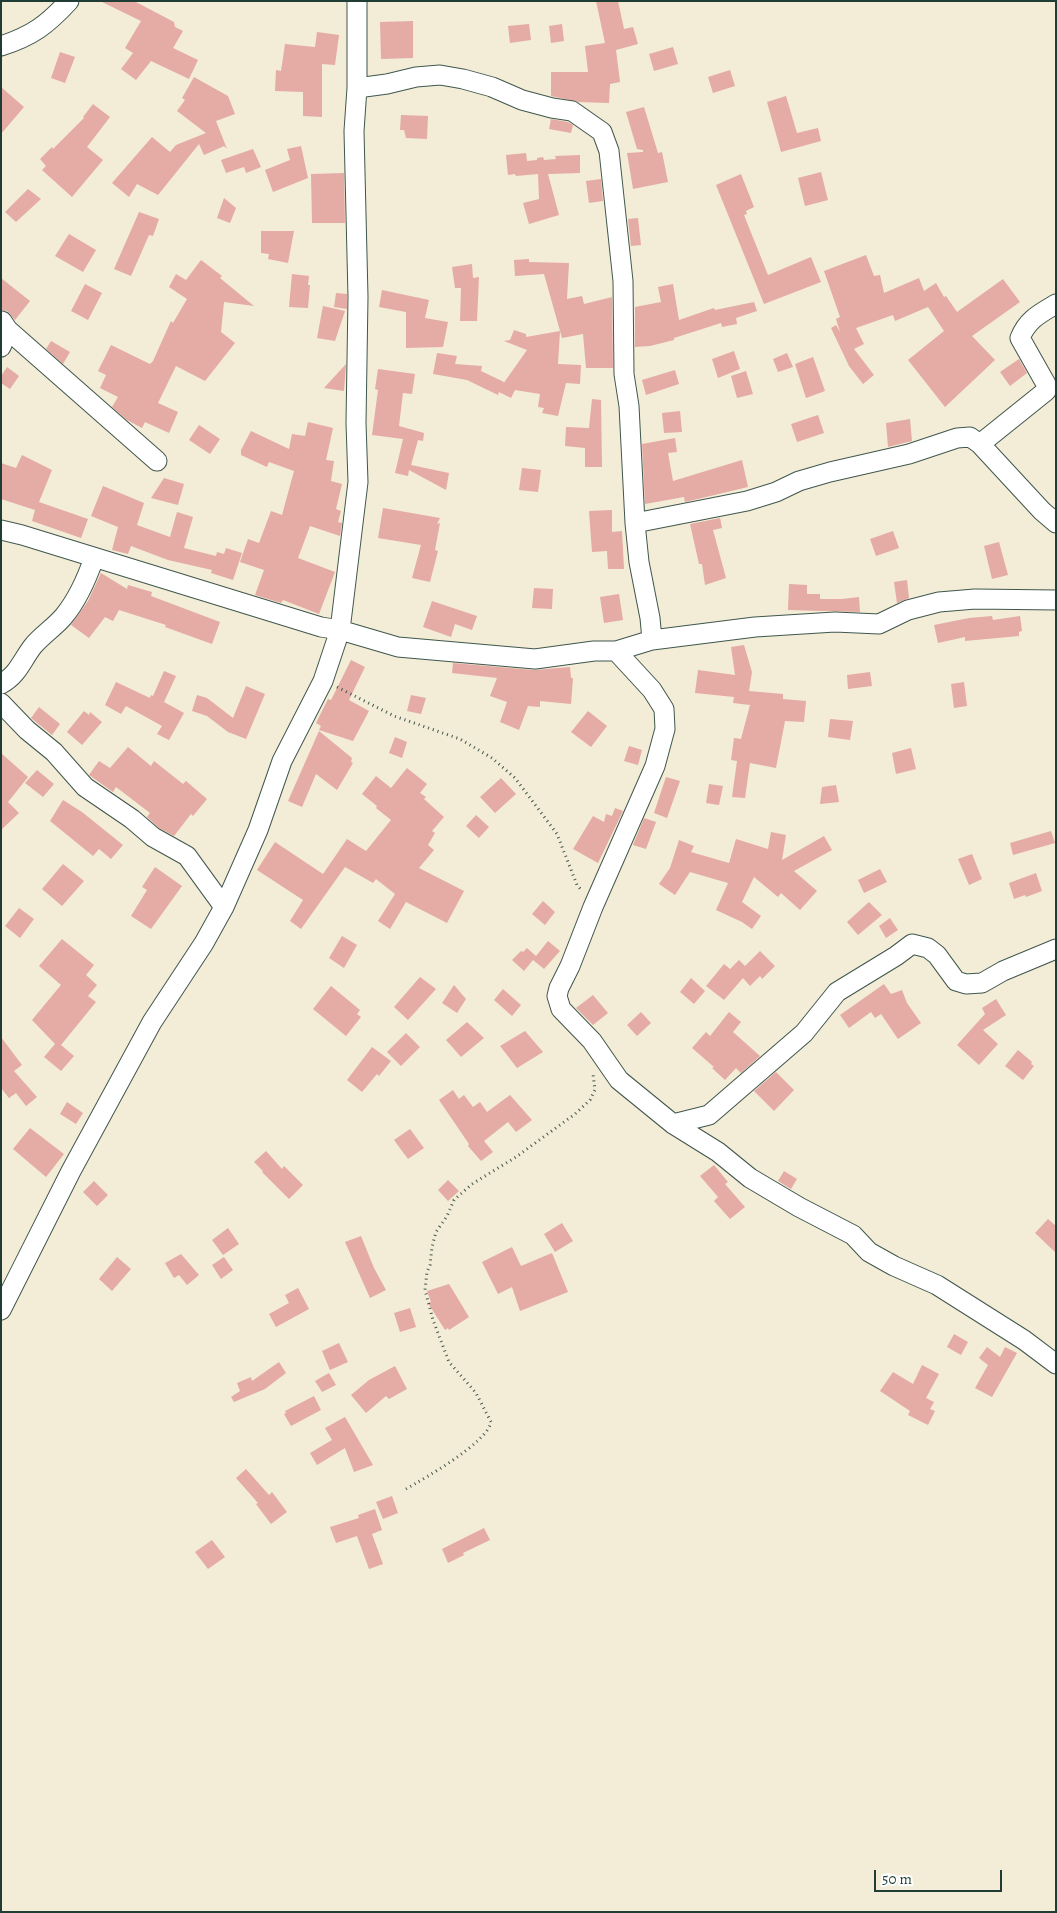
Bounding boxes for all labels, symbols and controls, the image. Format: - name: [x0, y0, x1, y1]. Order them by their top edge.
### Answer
- scale bar: [877, 1860, 1004, 1892]
- text: 50 m: [882, 1869, 912, 1889]

